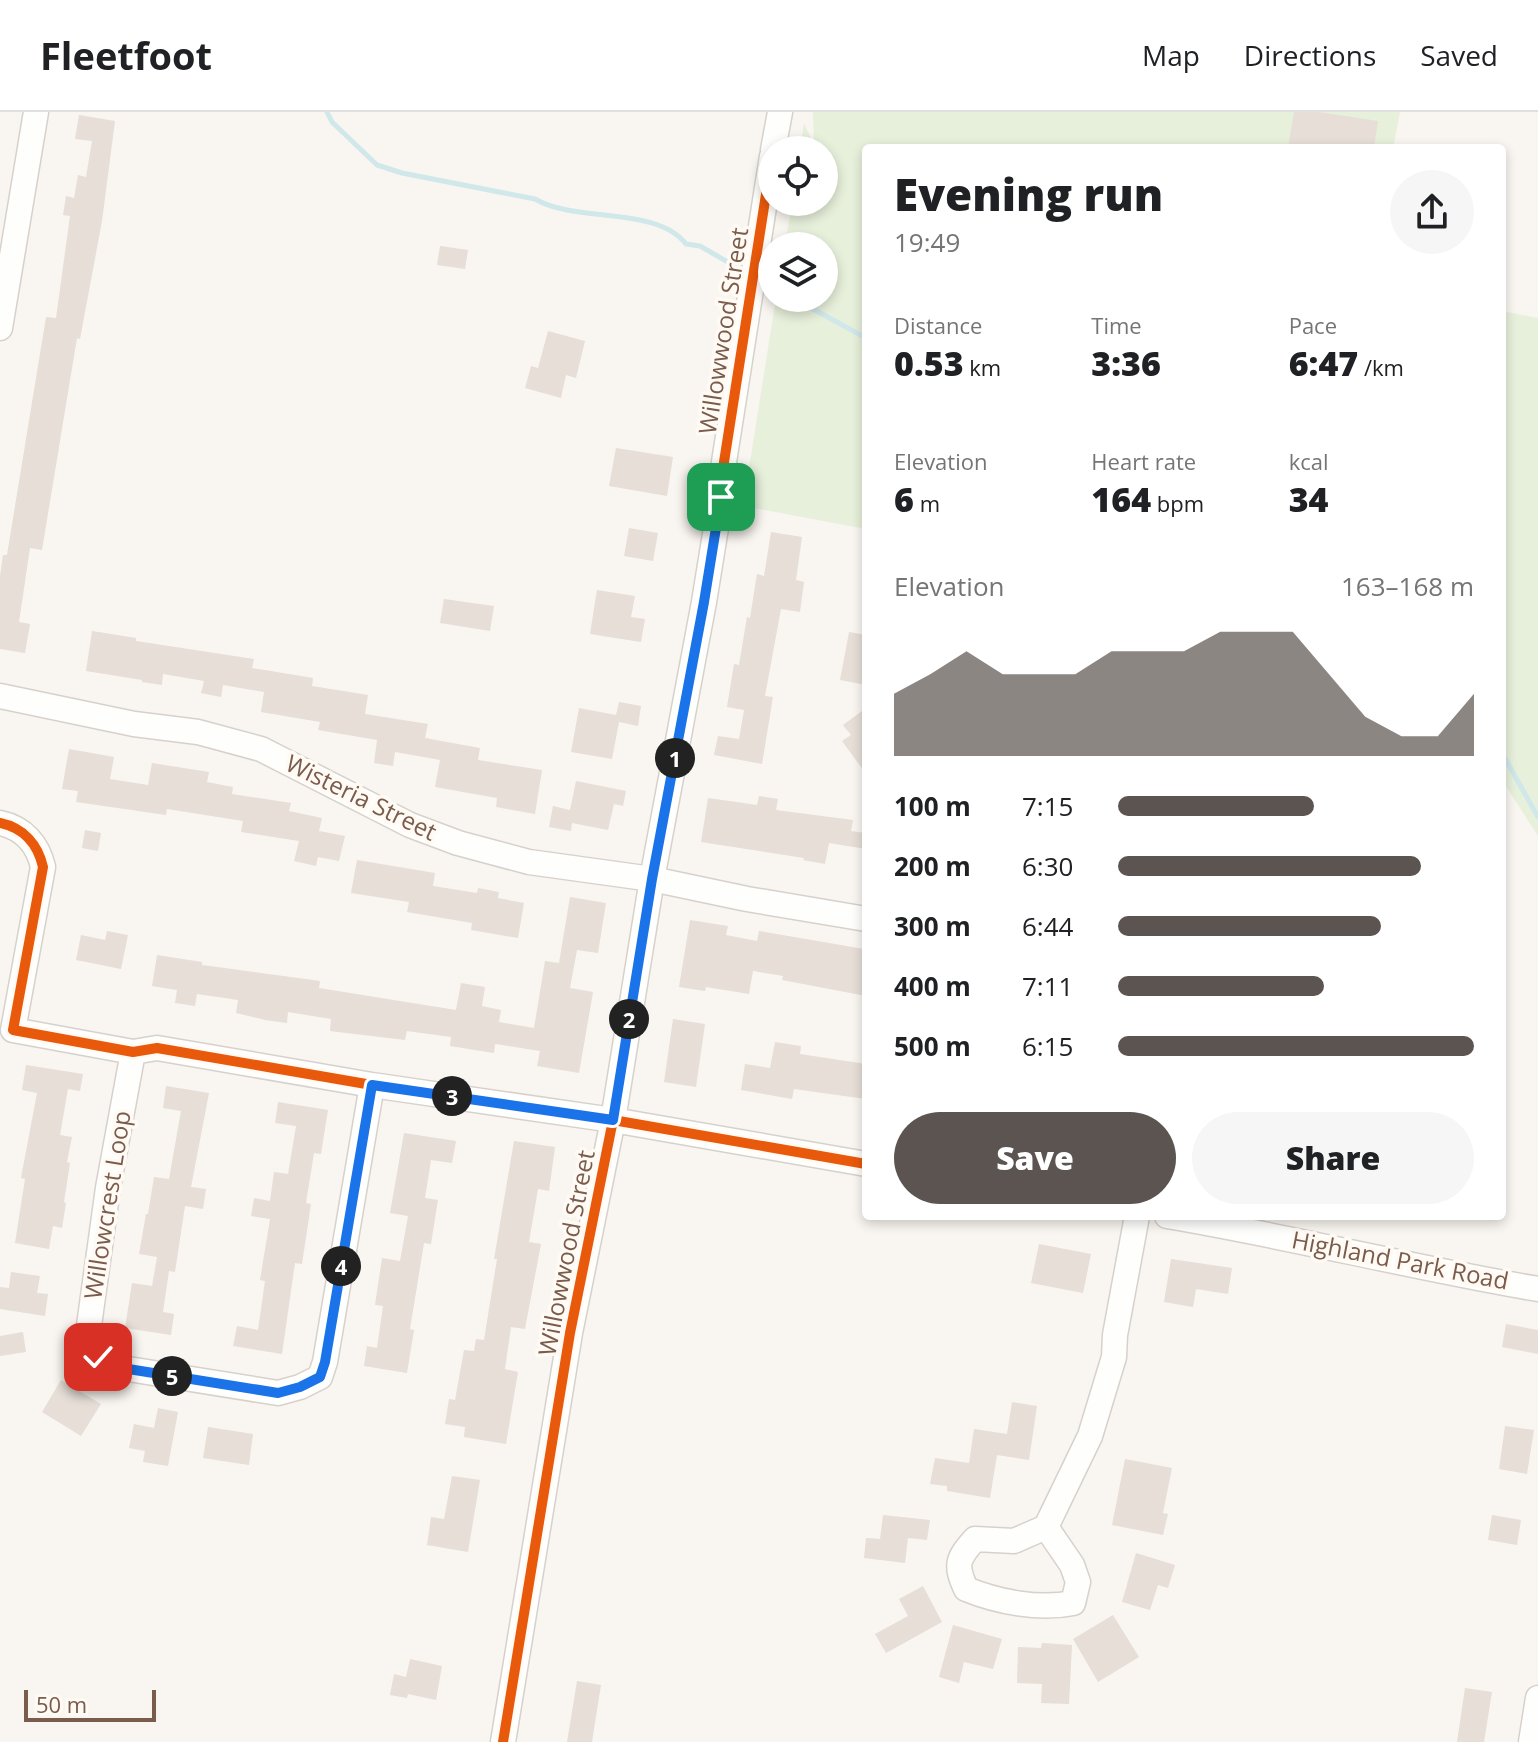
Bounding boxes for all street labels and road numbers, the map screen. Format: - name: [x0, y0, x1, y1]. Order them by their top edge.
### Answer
- street label: Willowwood Street: [690, 225, 755, 436]
- street label: Wisteria Street: [281, 746, 443, 847]
- street label: Willowcrest Loop: [75, 1108, 138, 1301]
- street label: Willowwood Street: [529, 1147, 602, 1358]
- street label: Highland Park Road: [1289, 1222, 1512, 1297]

